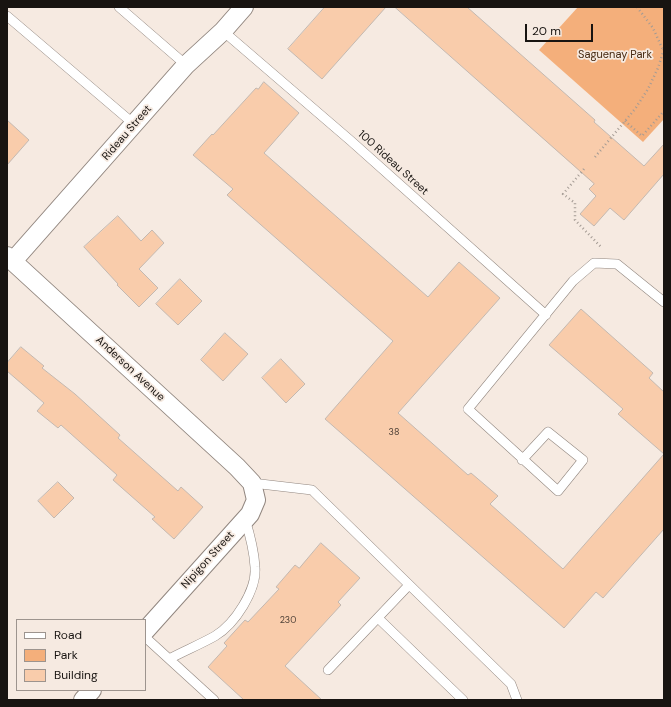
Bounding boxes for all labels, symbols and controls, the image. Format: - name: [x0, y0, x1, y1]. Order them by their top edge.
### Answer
- scale bar: [527, 16, 595, 42]
- text: 20 m: [532, 23, 561, 39]
- park label: Saguenay Park: [578, 48, 652, 62]
- street label: Rideau Street: [99, 103, 155, 163]
- street label: 100 Rideau Street: [355, 128, 431, 198]
- street label: Anderson Avenue: [93, 334, 167, 404]
- house number: 38: [389, 428, 399, 438]
- street label: Nipigon Street: [179, 529, 237, 591]
- house number: 230: [280, 616, 296, 626]
- legend: [16, 619, 146, 691]
- text: Road: [54, 627, 82, 643]
- text: Park: [54, 647, 78, 663]
- text: Building: [54, 667, 98, 683]

